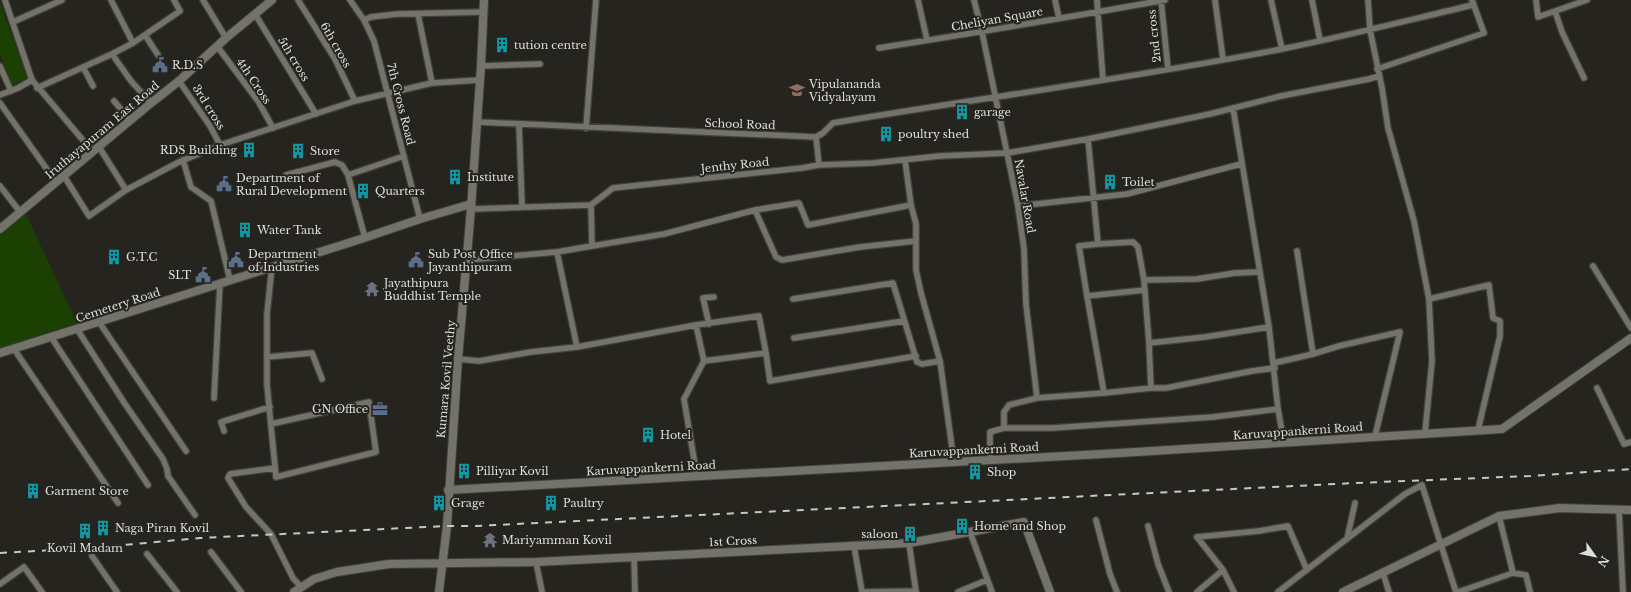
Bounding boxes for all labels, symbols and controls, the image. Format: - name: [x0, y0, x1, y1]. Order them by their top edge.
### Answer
- street label: Cheliyan Square: [950, 4, 1044, 34]
- street label: 2nd cross: [1144, 9, 1164, 63]
- street label: 6th cross: [317, 20, 355, 70]
- street label: 5th cross: [275, 34, 313, 84]
- building icon: tution centre: [493, 36, 511, 54]
- place label: tution centre: [514, 38, 587, 52]
- street label: 4th Cross: [234, 55, 274, 107]
- public building icon: R.D.S: [151, 56, 169, 74]
- place label: R.D.S: [172, 58, 203, 72]
- street label: 7th Cross Road: [384, 62, 418, 147]
- place label: Vipulananda Vidyalayam: [808, 77, 881, 104]
- street label: Iruthayapuram East Road: [42, 78, 162, 182]
- school or university icon: Vipulananda Vidyalayam: [788, 81, 806, 99]
- street label: 3rd cross: [190, 82, 228, 132]
- building icon: garage: [953, 103, 971, 121]
- place label: garage: [974, 105, 1011, 119]
- street label: School Road: [704, 116, 776, 132]
- building icon: poultry shed: [877, 125, 895, 143]
- place label: poultry shed: [898, 127, 970, 141]
- building icon: RDS Building: [240, 141, 258, 159]
- building icon: Store: [289, 142, 307, 160]
- place label: RDS Building: [160, 143, 237, 157]
- place label: Store: [310, 144, 340, 158]
- street label: Jenthy Road: [698, 154, 770, 176]
- street label: Navalar Road: [1012, 158, 1039, 235]
- building icon: Institute: [446, 168, 464, 186]
- place label: Institute: [467, 170, 514, 184]
- place label: Department of Rural Development: [236, 171, 348, 198]
- building icon: Toilet: [1101, 173, 1119, 191]
- public building icon: Department of Rural Development: [215, 175, 233, 193]
- place label: Toilet: [1122, 175, 1155, 189]
- building icon: Quarters: [354, 182, 372, 200]
- place label: Quarters: [375, 184, 425, 198]
- building icon: Water Tank: [236, 221, 254, 239]
- place label: Water Tank: [256, 223, 322, 237]
- place label: Department of Industries: [248, 247, 319, 274]
- place label: Sub Post Office Jayanthipuram: [426, 247, 513, 274]
- building icon: G.T.C: [105, 248, 123, 266]
- place label: G.T.C: [126, 250, 158, 264]
- public building icon: Department of Industries: [227, 251, 245, 269]
- public building icon: Sub Post Office Jayanthipuram: [407, 251, 425, 269]
- public building icon: SLT: [194, 266, 212, 284]
- place label: SLT: [168, 268, 191, 282]
- place label: Jayathipura Buddhist Temple: [382, 276, 481, 303]
- temple icon: Jayathipura Buddhist Temple: [363, 280, 381, 298]
- street label: Cemetery Road: [74, 285, 163, 325]
- street label: Kumara Kovil Veethy: [434, 319, 458, 439]
- office icon: GN Office: [371, 400, 389, 418]
- place label: GN Office: [312, 402, 368, 416]
- street label: Karuvappankerni Road: [1233, 419, 1364, 443]
- building icon: Hotel: [639, 426, 657, 444]
- place label: Hotel: [660, 428, 692, 442]
- street label: Karuvappankerni Road: [909, 440, 1040, 460]
- street label: Karuvappankerni Road: [586, 458, 717, 478]
- building icon: Pilliyar Kovil: [455, 462, 473, 480]
- building icon: Shop: [966, 463, 984, 481]
- place label: Pilliyar Kovil: [476, 464, 549, 478]
- place label: Shop: [987, 465, 1016, 479]
- building icon: Garment Store: [24, 482, 42, 500]
- place label: Garment Store: [45, 484, 129, 498]
- building icon: Grage: [430, 494, 448, 512]
- building icon: Paultry: [542, 494, 560, 512]
- place label: Grage: [451, 496, 485, 510]
- place label: Paultry: [563, 496, 604, 510]
- building icon: Home and Shop: [953, 517, 971, 535]
- building icon: Naga Piran Kovil: [94, 519, 112, 537]
- place label: Home and Shop: [974, 519, 1066, 533]
- place label: Naga Piran Kovil: [115, 521, 209, 535]
- building icon: Kovil Madam: [76, 522, 94, 540]
- building icon: saloon: [901, 525, 919, 543]
- place label: saloon: [861, 527, 898, 541]
- temple icon: Mariyamman Kovil: [481, 531, 499, 549]
- place label: Mariyamman Kovil: [502, 533, 612, 547]
- street label: 1st Cross: [708, 533, 758, 549]
- north arrow: [1575, 536, 1615, 576]
- place label: Kovil Madam: [47, 541, 123, 555]
- text: N: [1594, 553, 1612, 570]

